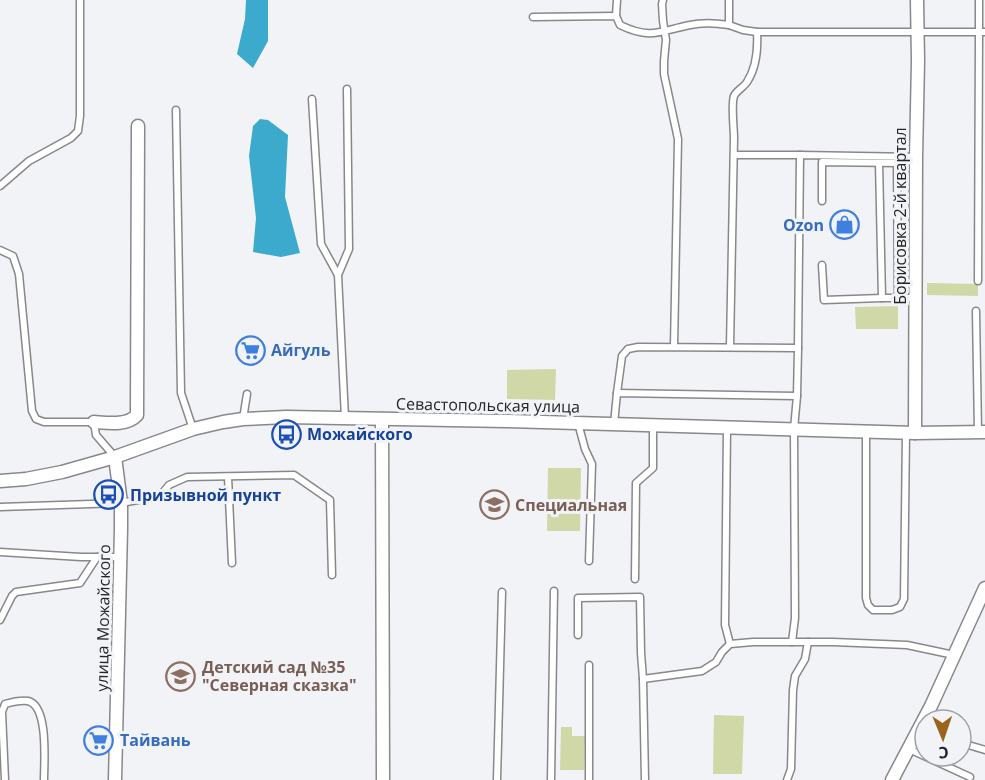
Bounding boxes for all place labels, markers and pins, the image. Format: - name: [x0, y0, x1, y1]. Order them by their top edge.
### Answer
- shop icon: Ozon: [829, 209, 861, 241]
- place label: Ozon: [783, 214, 824, 236]
- supermarket icon: Айгуль: [234, 334, 266, 366]
- place label: Айгуль: [271, 339, 331, 361]
- bus stop icon: Можайского: [270, 418, 302, 450]
- place label: Можайского: [307, 423, 413, 445]
- bus stop icon: Призывной пункт: [93, 479, 125, 511]
- place label: Призывной пункт: [130, 484, 281, 506]
- school or university icon: Специальная: [478, 489, 510, 521]
- place label: Специальная: [515, 494, 627, 516]
- place label: Детский сад №35 "Северная сказка": [202, 656, 357, 696]
- school or university icon: Детский сад №35 "Северная сказка": [165, 660, 197, 692]
- supermarket icon: Тайвань: [83, 724, 115, 756]
- place label: Тайвань: [120, 729, 191, 751]

